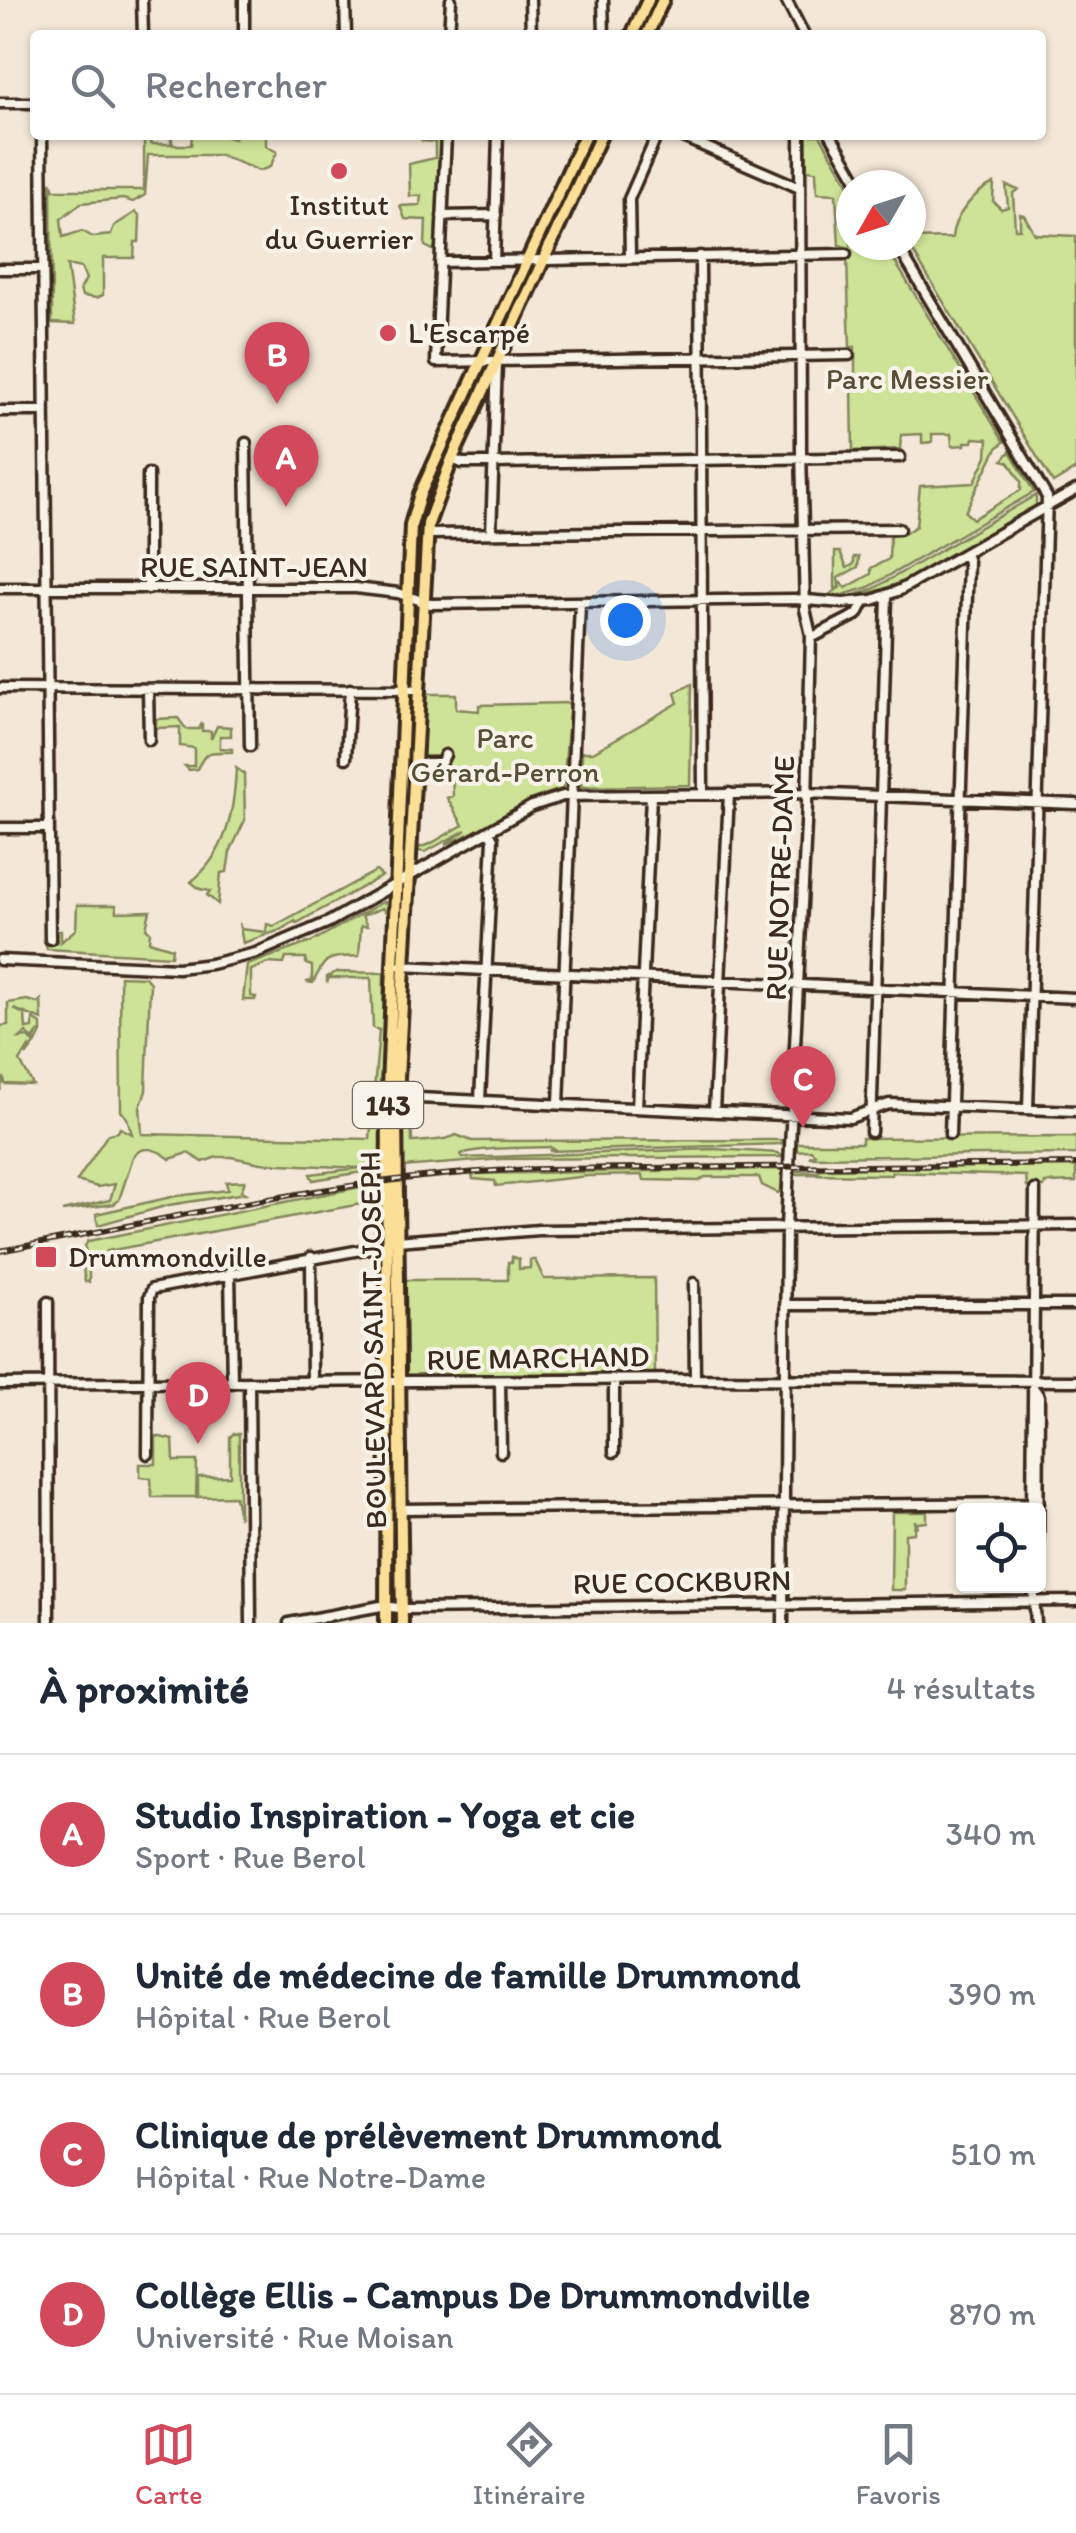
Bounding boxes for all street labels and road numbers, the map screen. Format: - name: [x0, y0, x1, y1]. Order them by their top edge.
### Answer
- street label: RUE SAINT-JEAN: [140, 548, 368, 585]
- street label: RUE NOTRE-DAME: [757, 755, 802, 1001]
- road number: 143: [353, 1082, 423, 1128]
- street label: BOULEVARD SAINT-JOSEPH: [351, 1151, 394, 1529]
- street label: RUE MARCHAND: [426, 1337, 650, 1378]
- street label: RUE COCKBURN: [572, 1561, 792, 1602]

